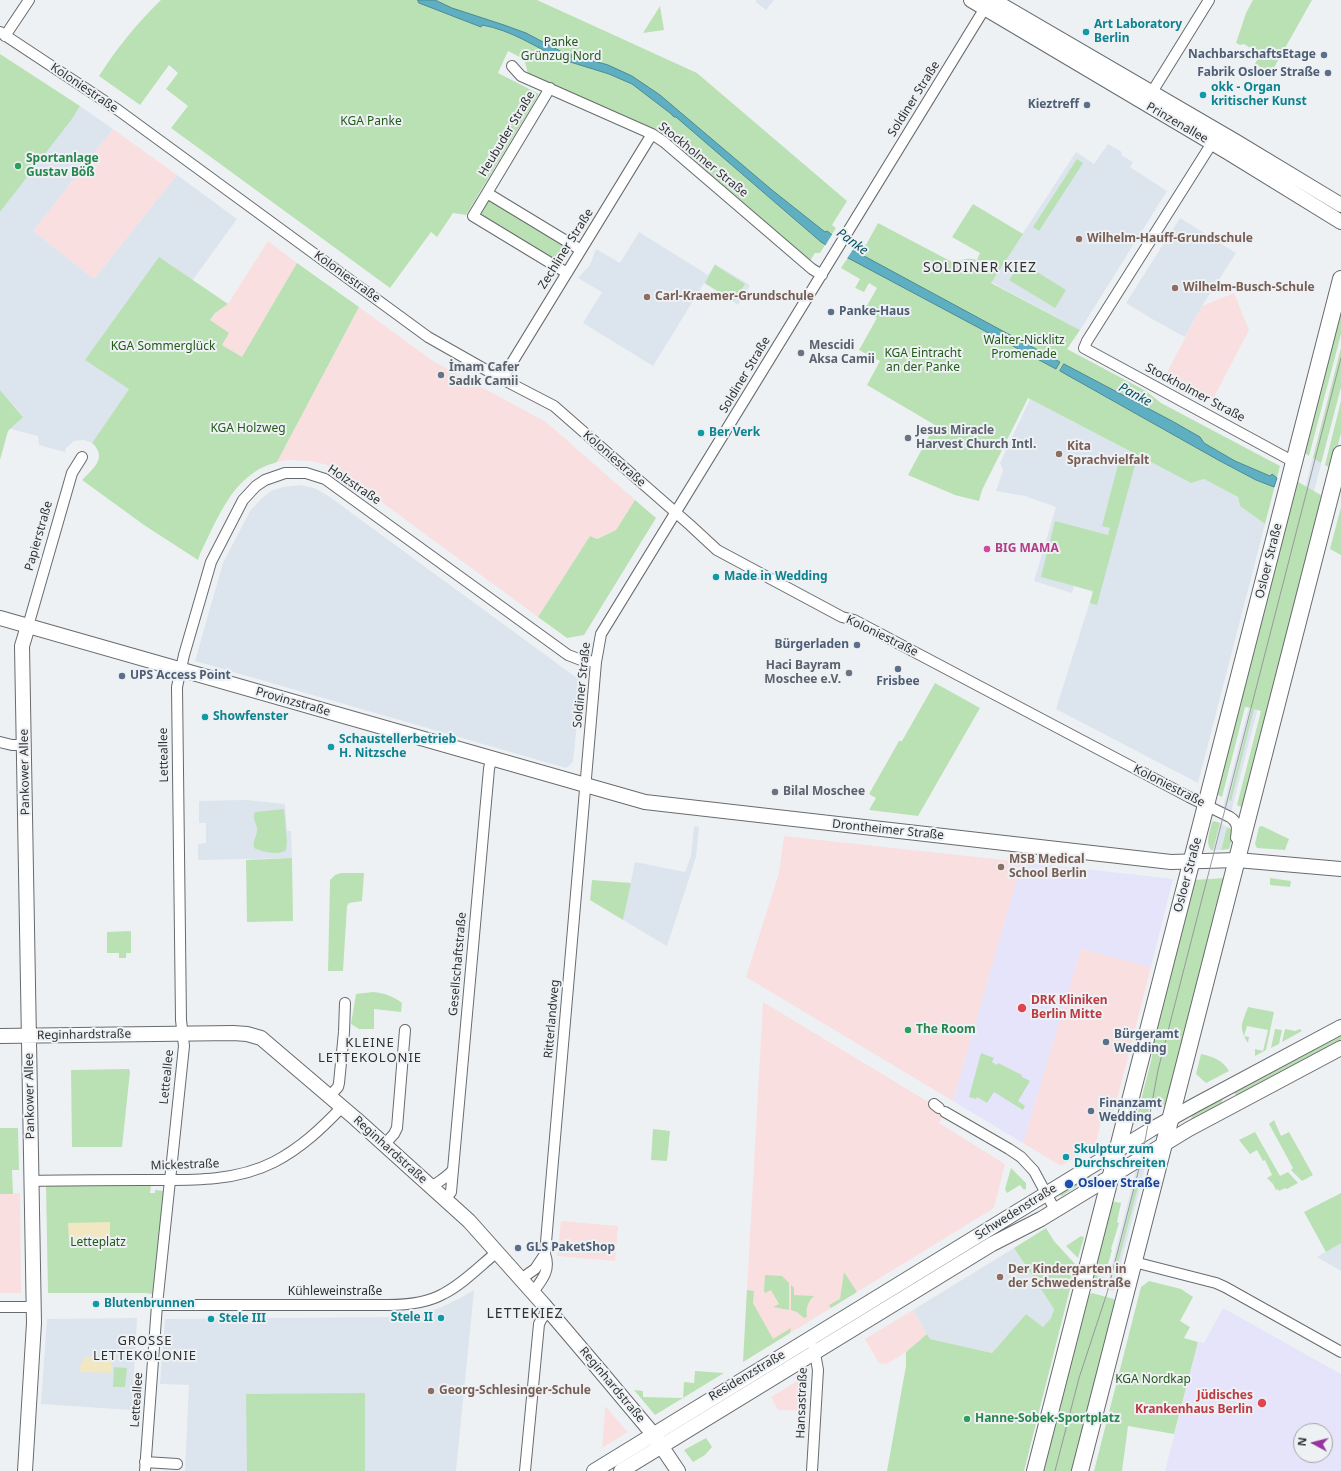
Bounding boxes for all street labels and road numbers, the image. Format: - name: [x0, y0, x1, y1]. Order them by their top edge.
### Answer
- street label: Soldiner Straße: [885, 59, 943, 139]
- street label: Koloniestraße: [48, 60, 120, 116]
- street label: Heubuder Straße: [476, 89, 538, 179]
- street label: Prinzenallee: [1144, 100, 1210, 146]
- street label: Stockholmer Straße: [655, 120, 751, 200]
- street label: Zechliner Straße: [536, 206, 596, 292]
- street label: Koloniestraße: [311, 248, 383, 306]
- street label: Soldiner Straße: [717, 334, 773, 416]
- street label: Stockholmer Straße: [1143, 361, 1247, 425]
- street label: Koloniestraße: [580, 428, 648, 490]
- street label: Holzstraße: [325, 462, 383, 508]
- street label: Papierstraße: [22, 499, 56, 573]
- street label: Osloer Straße: [1253, 522, 1285, 600]
- street label: Koloniestraße: [844, 612, 920, 660]
- street label: Soldiner Straße: [570, 641, 594, 729]
- street label: Provinzstraße: [254, 684, 332, 720]
- street label: Letteallee: [156, 727, 172, 783]
- street label: Pankower Allee: [17, 729, 33, 815]
- street label: Koloniestraße: [1131, 762, 1207, 810]
- street label: Drontheimer Straße: [831, 817, 945, 843]
- street label: Osloer Straße: [1171, 836, 1205, 914]
- street label: Gesellschaftstraße: [446, 911, 470, 1017]
- street label: Ritterlandweg: [541, 979, 563, 1059]
- street label: Reginhardstraße: [37, 1027, 131, 1043]
- street label: Letteallee: [157, 1049, 177, 1105]
- street label: Pankower Allee: [22, 1053, 38, 1139]
- street label: Reginhardstraße: [350, 1113, 430, 1187]
- street label: Mickestraße: [150, 1157, 220, 1173]
- street label: Schwedenstraße: [973, 1181, 1059, 1243]
- street label: Kühleweinstraße: [288, 1285, 382, 1299]
- street label: Reginhardstraße: [576, 1344, 648, 1426]
- street label: Residenzstraße: [706, 1348, 788, 1404]
- street label: Hansastraße: [794, 1367, 810, 1439]
- street label: Letteallee: [128, 1372, 146, 1428]

